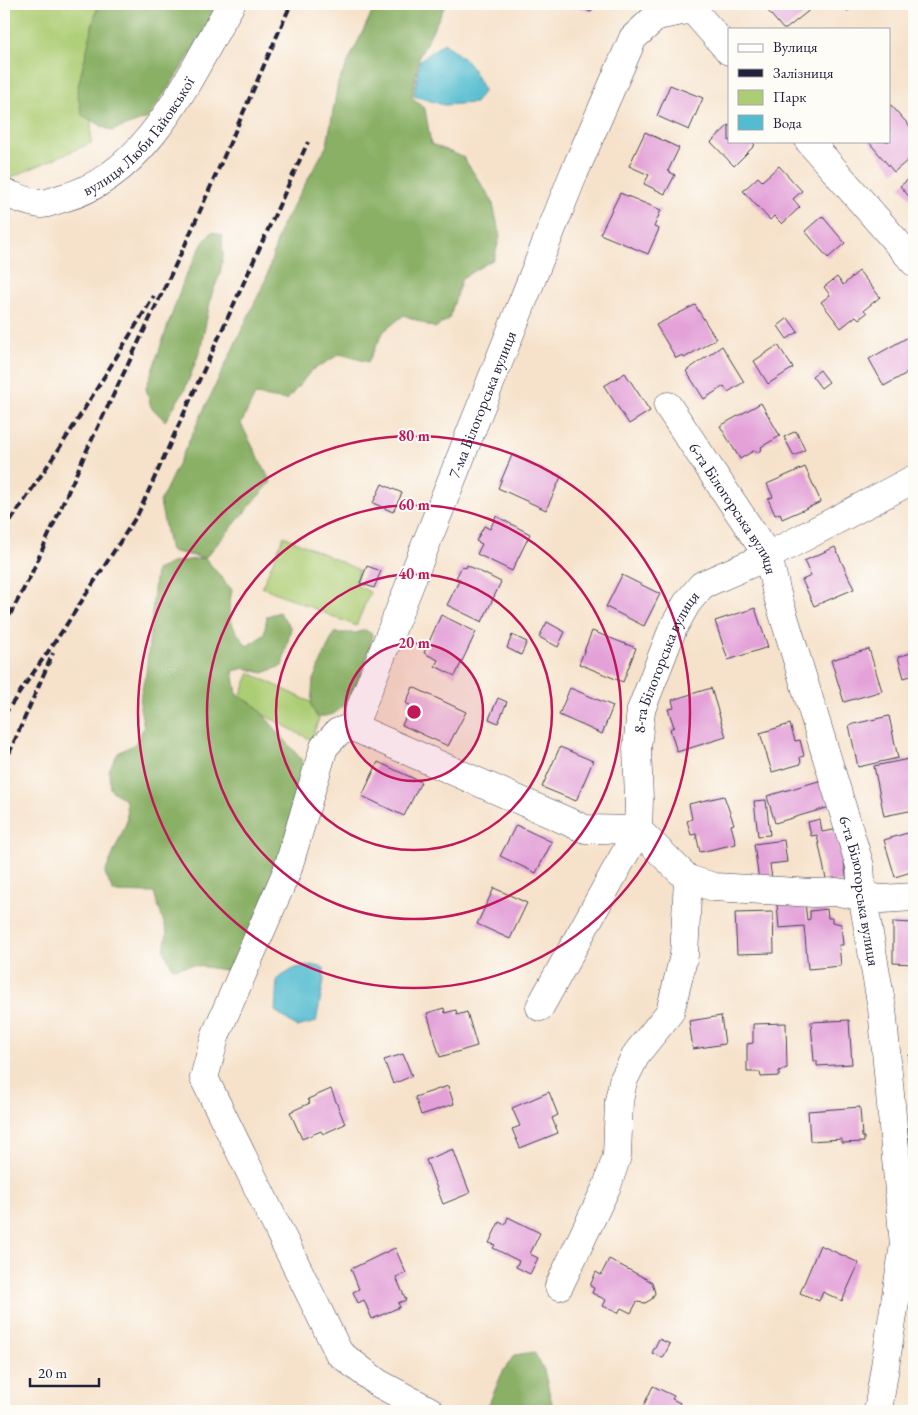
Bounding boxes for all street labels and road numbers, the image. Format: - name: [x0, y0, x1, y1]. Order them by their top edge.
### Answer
- street label: вулиця Люби Гайовської: [79, 72, 200, 201]
- street label: 7-ма Білогорська вулиця: [443, 328, 521, 481]
- street label: 6-та Білогорська вулиця: [684, 438, 782, 576]
- street label: 8-та Білогорська вулиця: [629, 586, 704, 734]
- street label: 6-та Білогорська вулиця: [834, 813, 884, 968]

